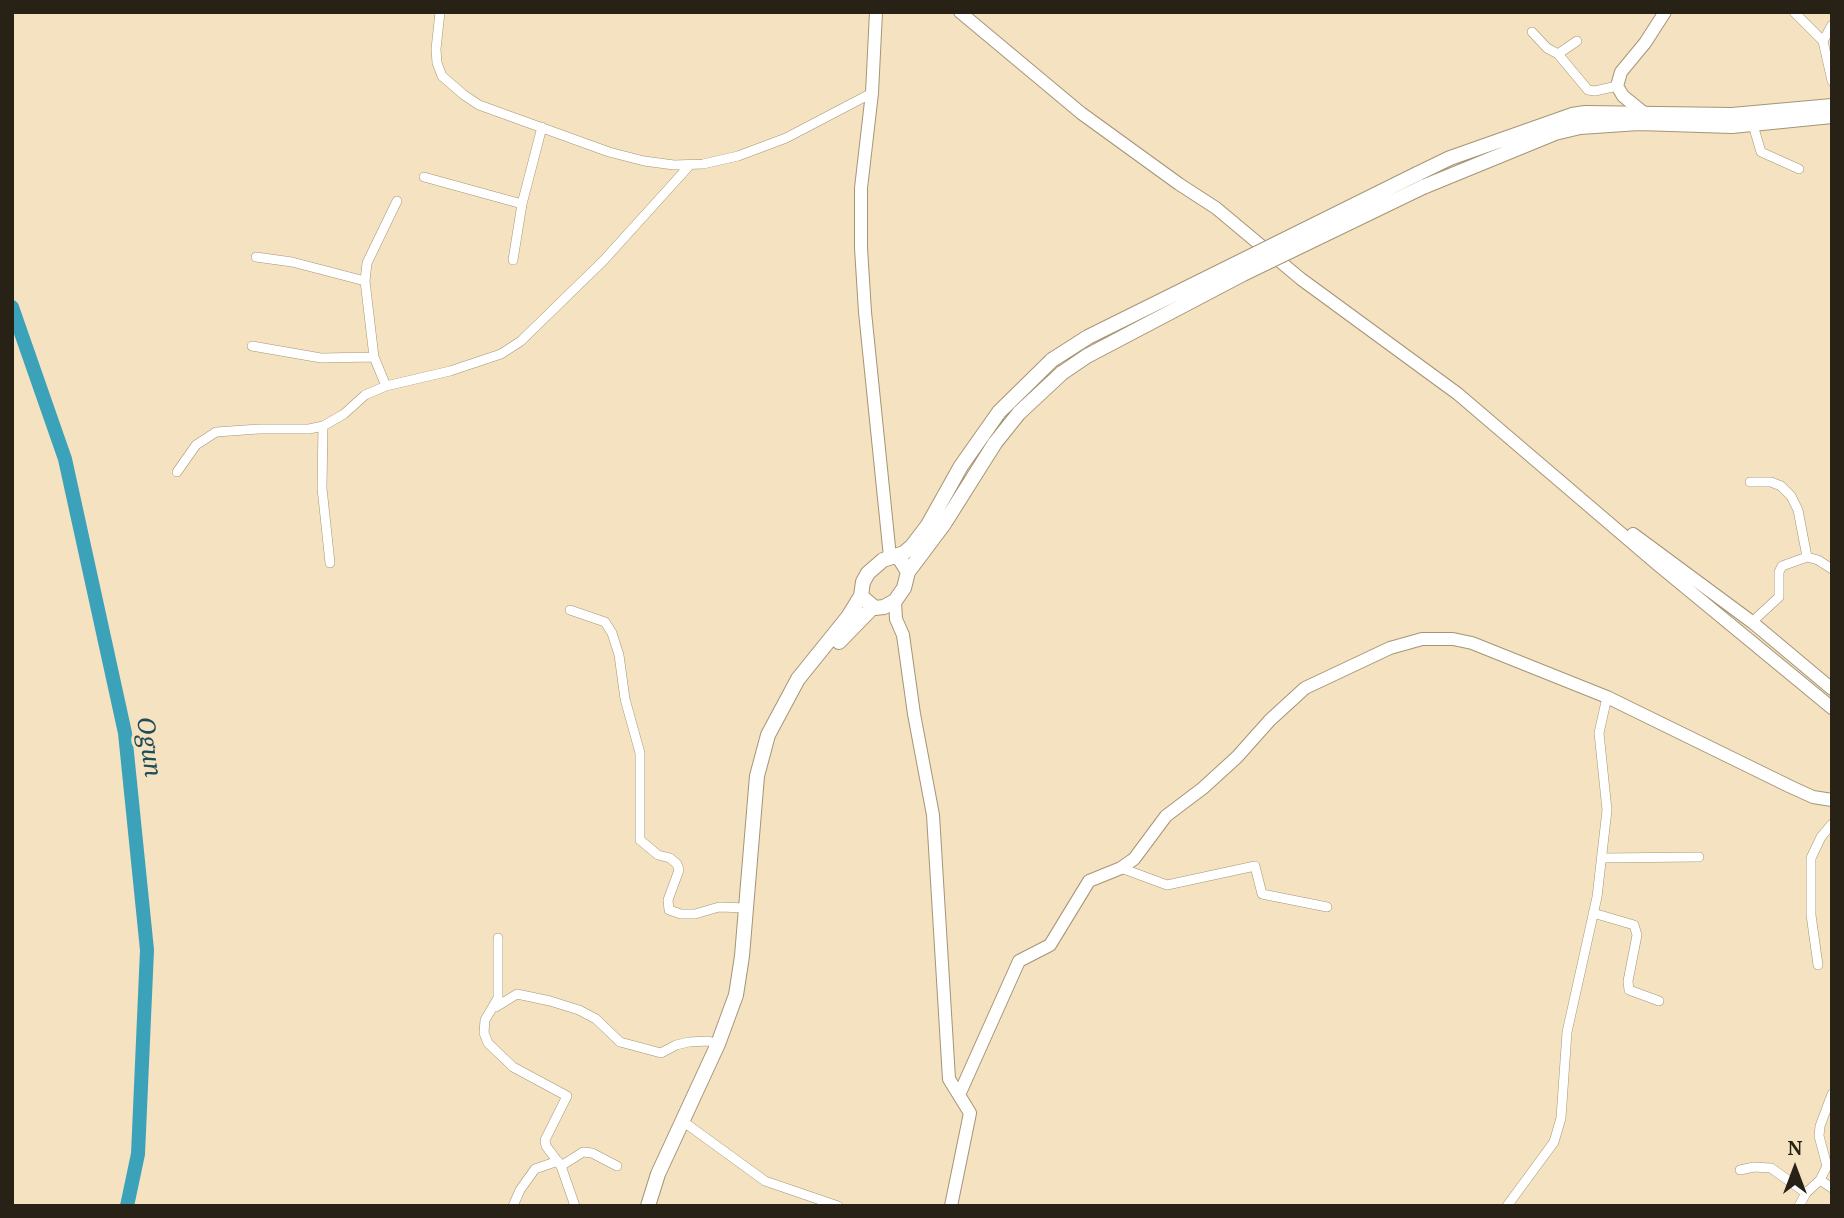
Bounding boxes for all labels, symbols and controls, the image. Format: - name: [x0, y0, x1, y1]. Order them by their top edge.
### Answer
- water label: Ogun: [130, 715, 166, 779]
- north arrow: [1760, 1134, 1830, 1204]
- text: N: [1788, 1135, 1802, 1161]

